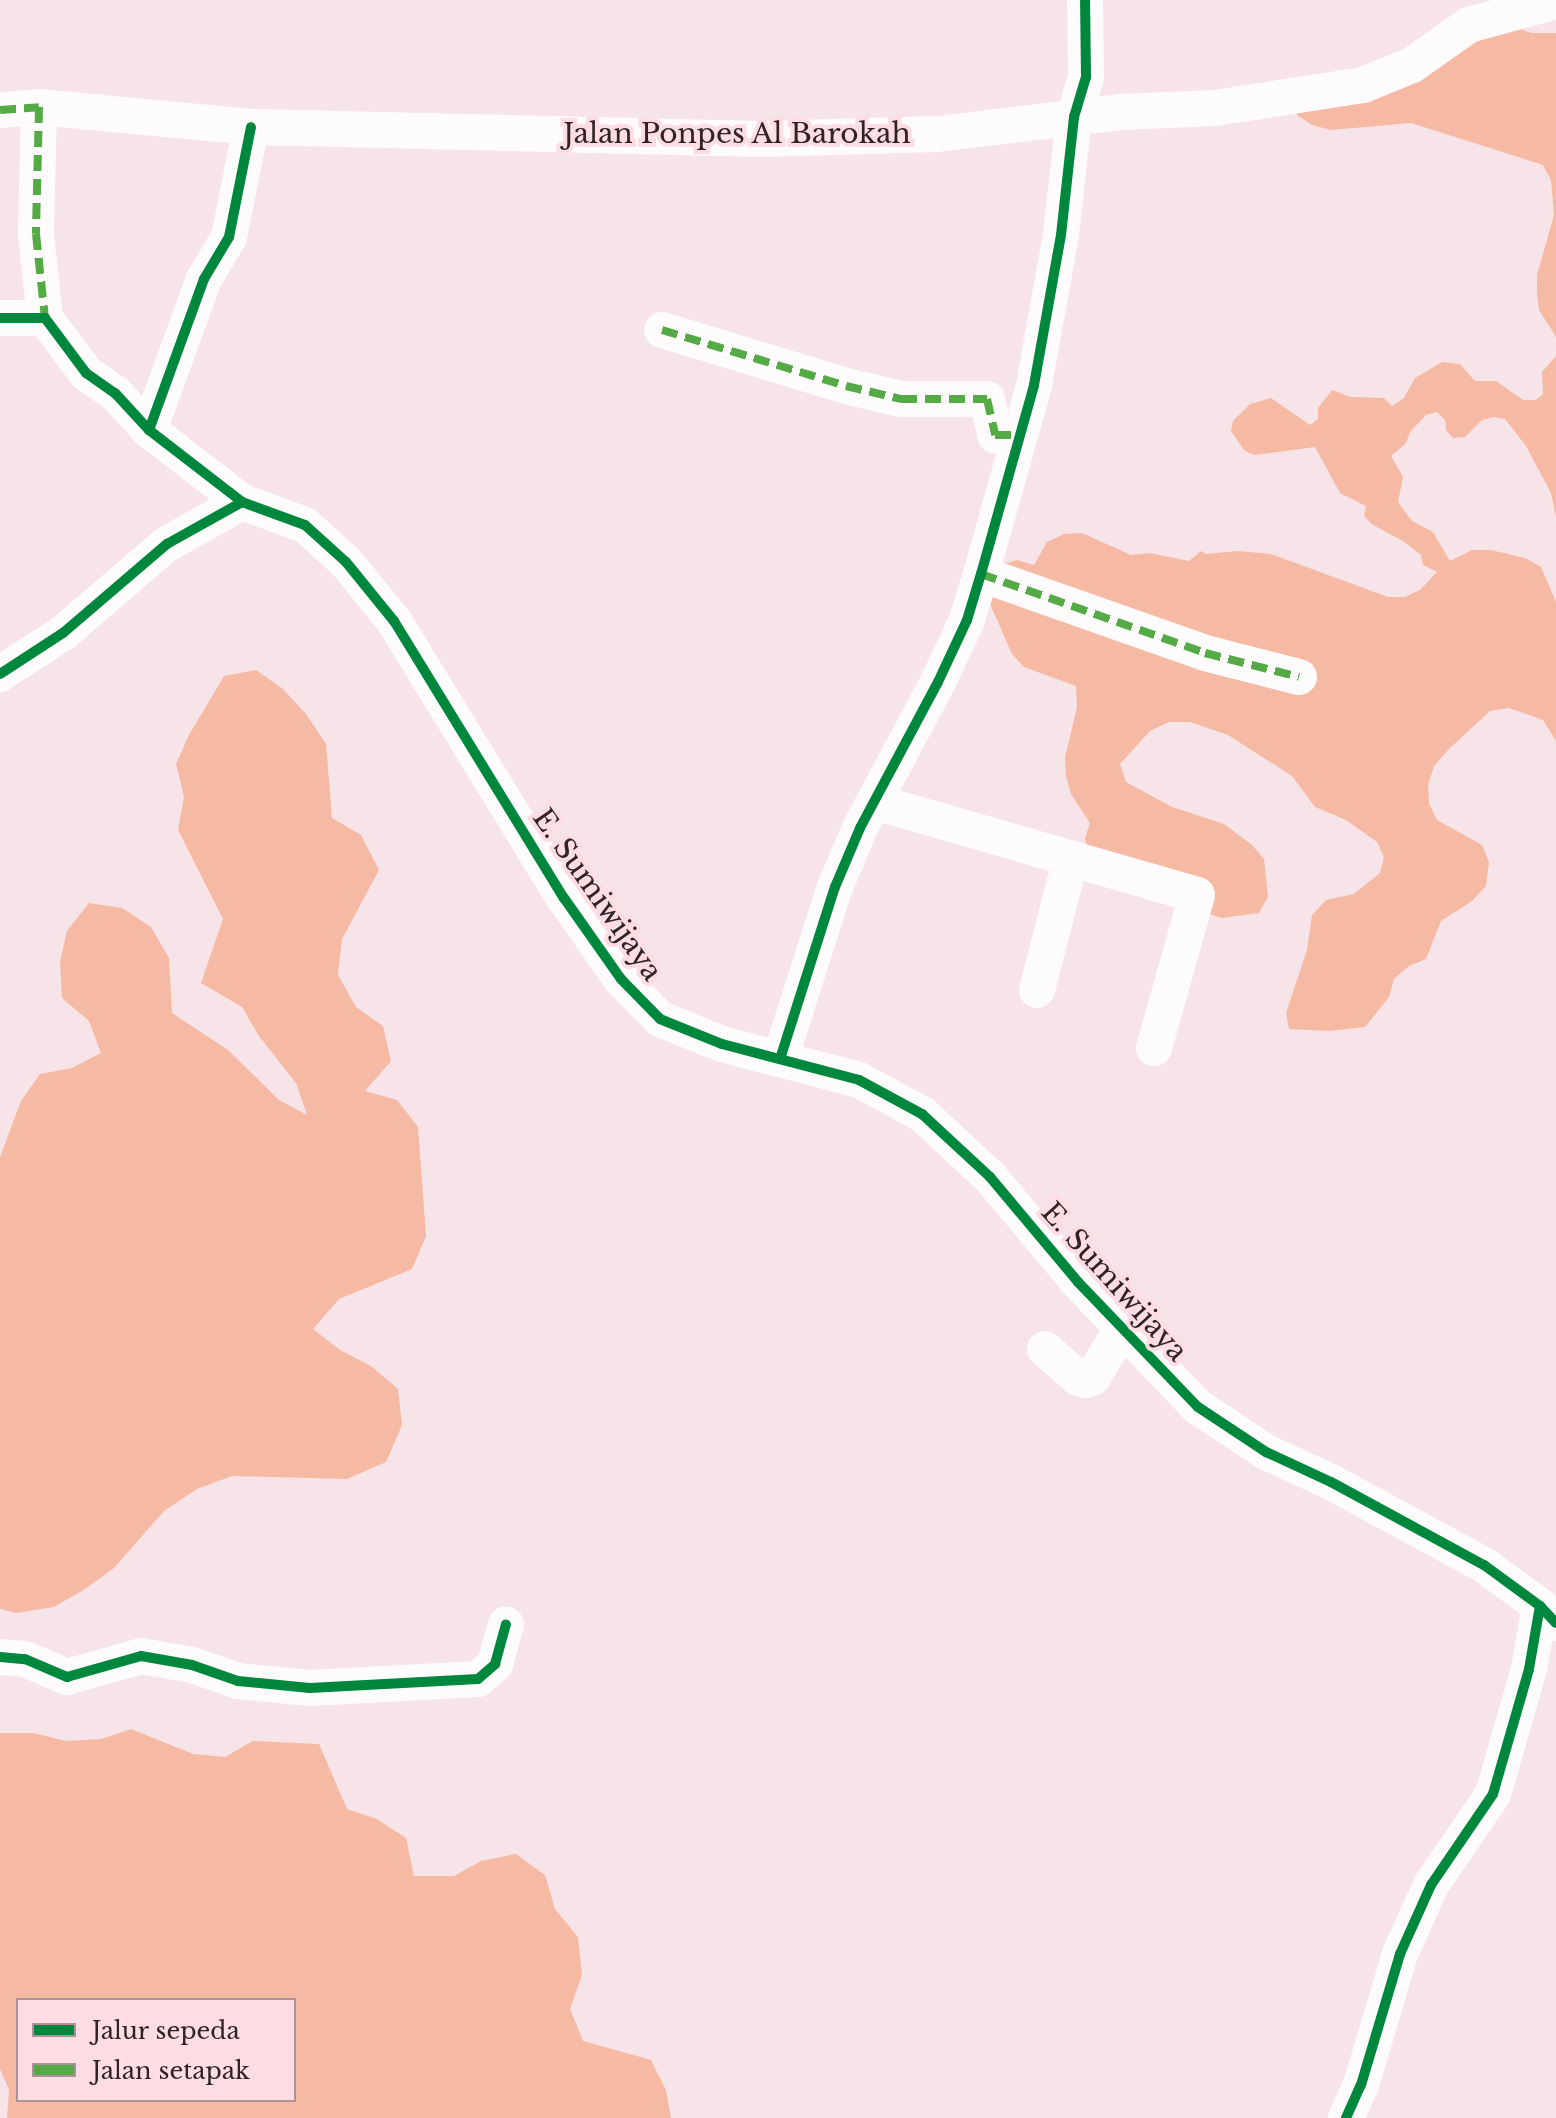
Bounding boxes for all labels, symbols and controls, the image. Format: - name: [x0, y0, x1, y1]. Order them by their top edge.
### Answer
- street label: Jalan Ponpes Al Barokah: [563, 117, 911, 151]
- street label: E. Sumiwijaya: [525, 803, 669, 987]
- street label: E. Sumiwijaya: [1034, 1196, 1194, 1368]
- legend: [16, 1998, 296, 2102]
- text: Jalur sepeda: [92, 2016, 240, 2045]
- text: Jalan setapak: [92, 2056, 250, 2085]

